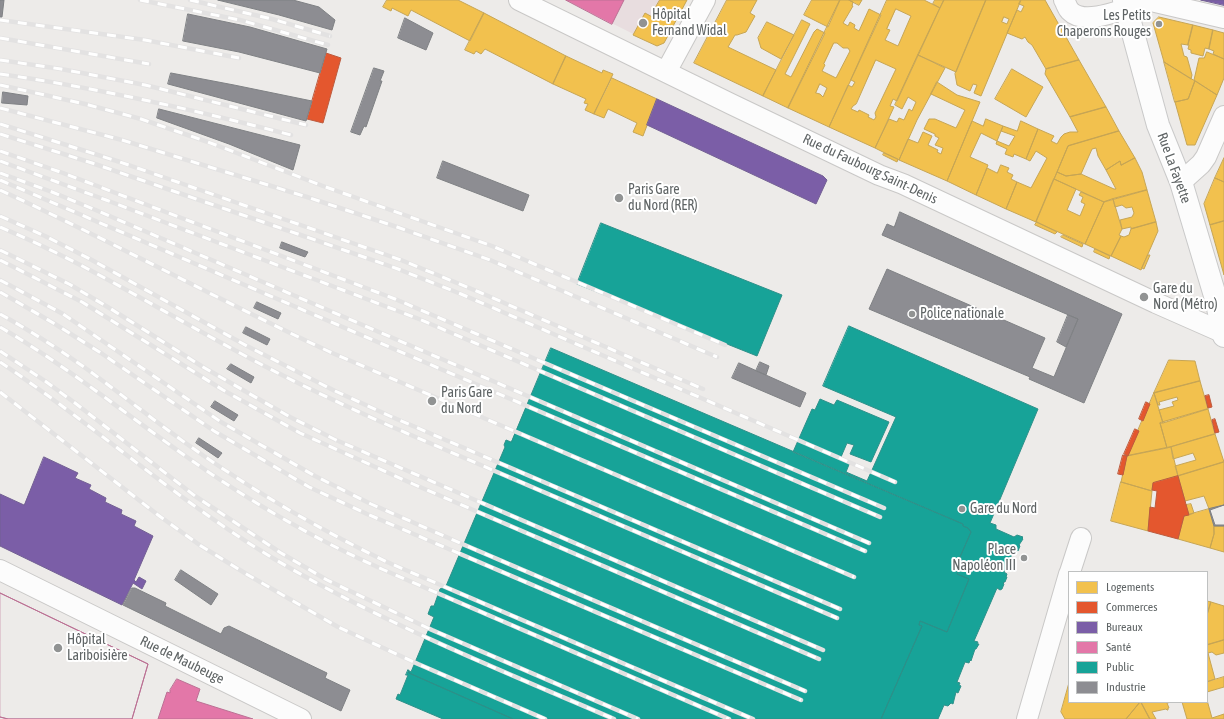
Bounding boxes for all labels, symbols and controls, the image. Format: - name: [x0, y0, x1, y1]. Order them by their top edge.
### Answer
- place label: Hôpital Fernand Widal: [652, 7, 727, 40]
- place label: Les Petits Chaperons Rouges: [1057, 8, 1151, 40]
- marker: Hôpital Fernand Widal: [637, 17, 649, 29]
- marker: Les Petits Chaperons Rouges: [1154, 19, 1164, 29]
- street label: Rue du Faubourg Saint-Denis: [800, 130, 940, 208]
- street label: Rue La Fayette: [1153, 130, 1195, 206]
- place label: Paris Gare du Nord (RER): [628, 182, 698, 214]
- marker: Paris Gare du Nord (RER): [613, 192, 625, 204]
- place label: Gare du Nord (Métro): [1153, 281, 1218, 314]
- marker: Gare du Nord (Métro): [1138, 291, 1150, 303]
- place label: Police nationale: [920, 306, 1004, 322]
- marker: Police nationale: [907, 309, 917, 319]
- place label: Paris Gare du Nord: [441, 385, 493, 418]
- marker: Paris Gare du Nord: [426, 395, 438, 407]
- place label: Gare du Nord: [970, 501, 1037, 517]
- marker: Gare du Nord: [957, 504, 967, 514]
- place label: Place Napoléon III: [952, 542, 1016, 574]
- marker: Place Napoléon III: [1019, 553, 1029, 563]
- legend: [1068, 571, 1208, 703]
- text: Logements: [1106, 580, 1154, 594]
- text: Commerces: [1106, 600, 1157, 614]
- text: Bureaux: [1106, 620, 1143, 634]
- place label: Hôpital Lariboisière: [67, 632, 128, 664]
- street label: Rue de Maubeuge: [137, 632, 227, 688]
- text: Santé: [1106, 640, 1131, 654]
- marker: Hôpital Lariboisière: [52, 642, 64, 654]
- text: Public: [1106, 660, 1134, 674]
- text: Industrie: [1106, 680, 1146, 694]

